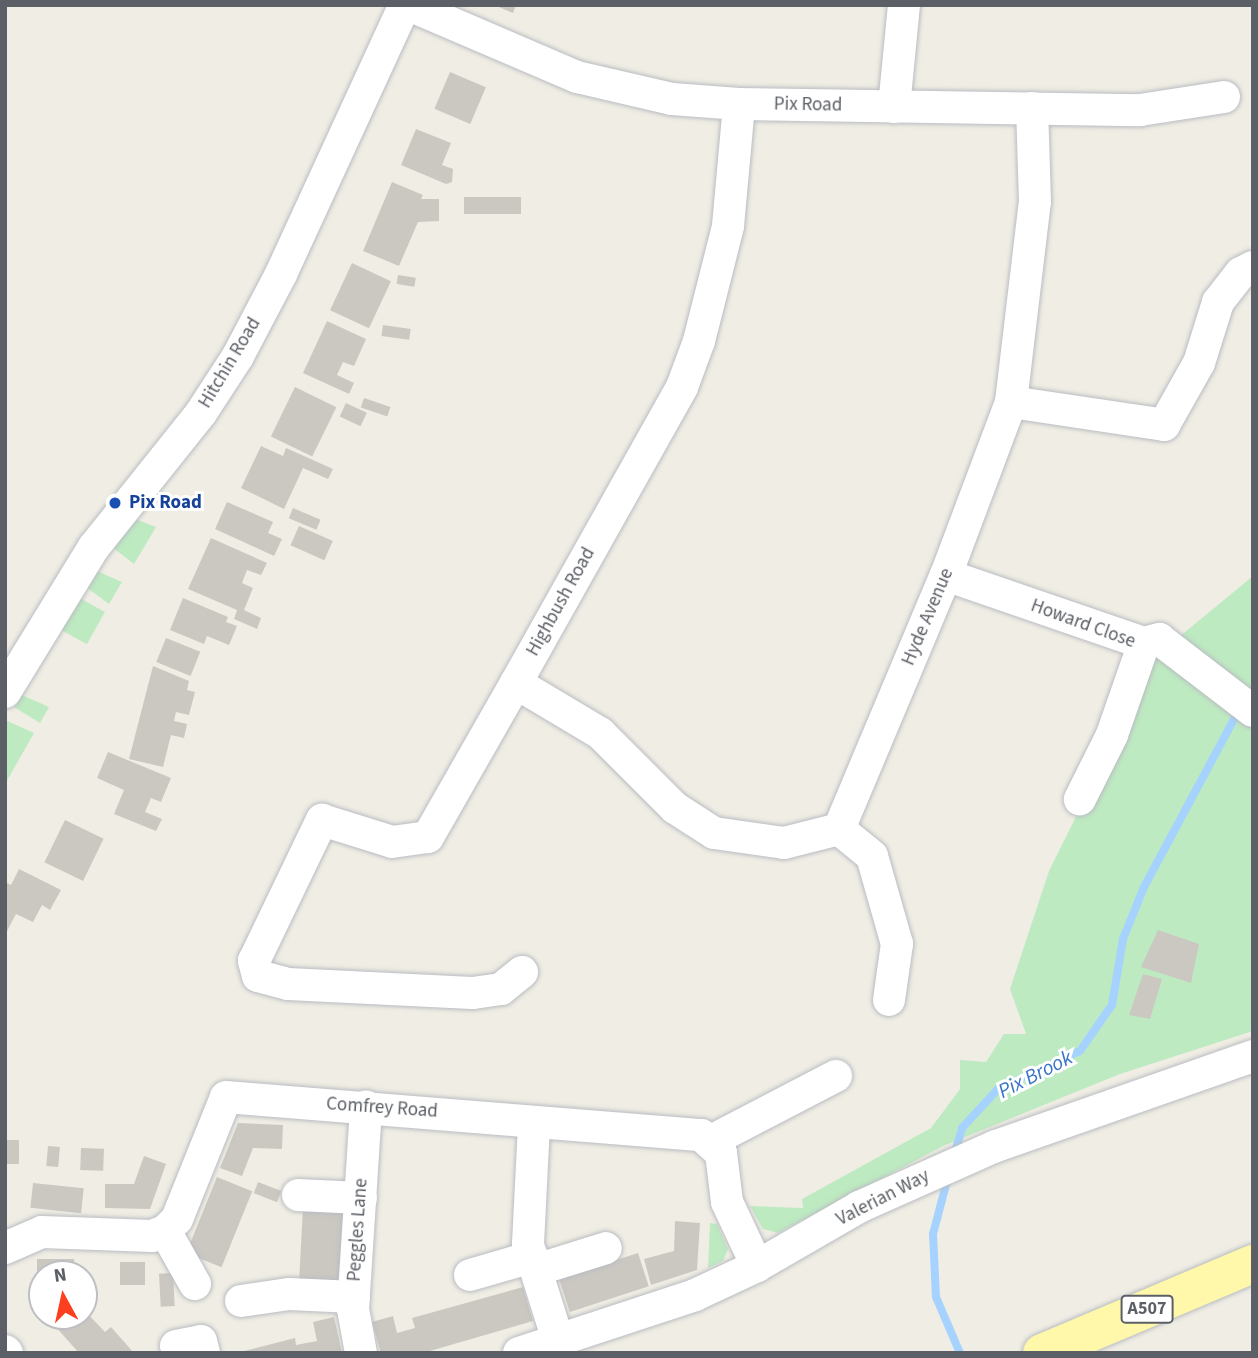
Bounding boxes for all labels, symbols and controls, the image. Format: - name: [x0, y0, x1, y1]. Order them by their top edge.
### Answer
- street label: Pix Road: [774, 93, 842, 117]
- street label: Hitchin Road: [194, 313, 266, 413]
- place label: Pix Road: [129, 492, 202, 514]
- marker: Pix Road: [107, 495, 123, 511]
- street label: Highbush Road: [522, 544, 600, 660]
- street label: Hyde Avenue: [897, 565, 959, 669]
- street label: Howard Close: [1028, 595, 1138, 653]
- water label: Pix Brook: [994, 1045, 1076, 1103]
- street label: Comfrey Road: [325, 1093, 439, 1123]
- street label: Valerian Way: [833, 1165, 933, 1231]
- street label: Peggles Lane: [343, 1178, 373, 1282]
- north arrow: [28, 1260, 98, 1330]
- text: N: [52, 1261, 68, 1290]
- road number: A507: [1119, 1294, 1175, 1324]

